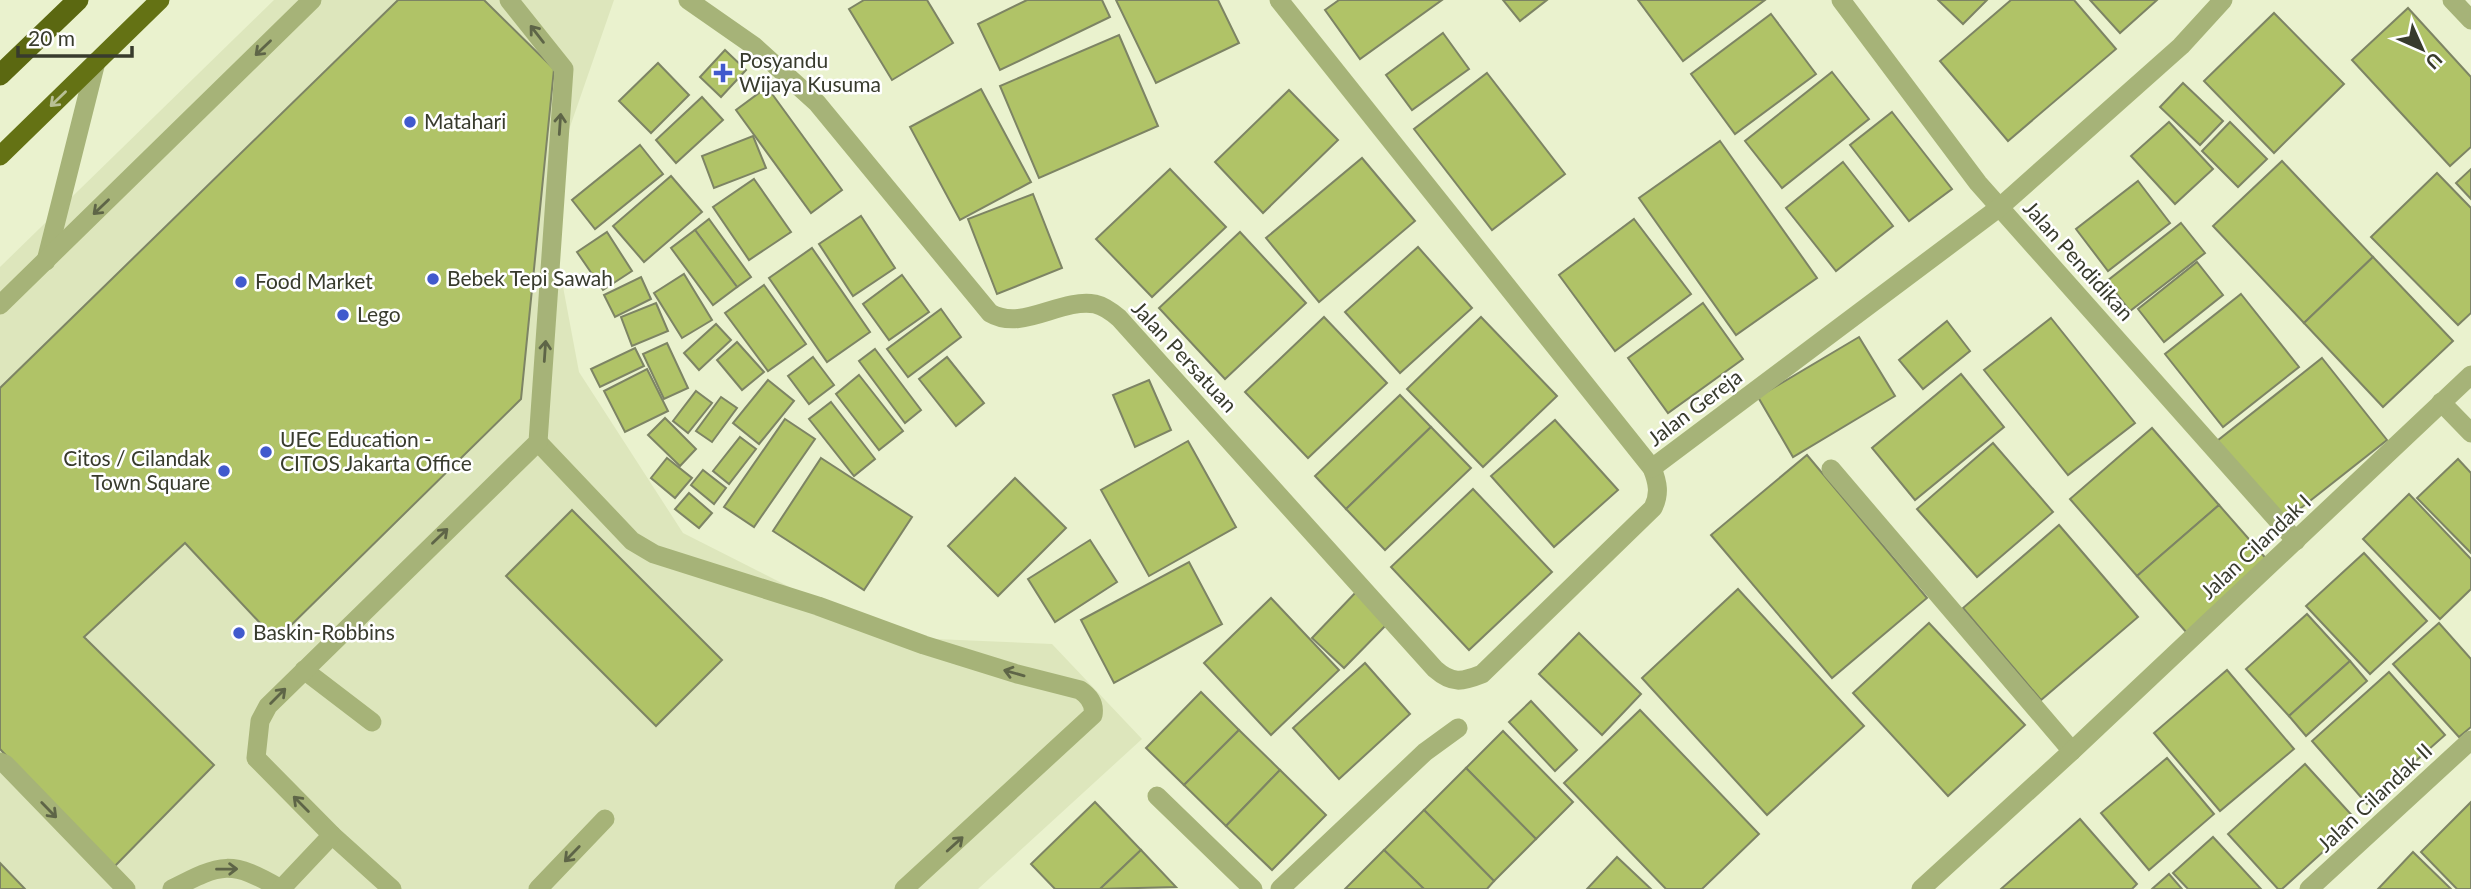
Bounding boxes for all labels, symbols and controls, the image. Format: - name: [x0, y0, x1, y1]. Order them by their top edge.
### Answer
- scale bar: [18, 14, 131, 58]
- north arrow: [2387, 14, 2457, 84]
- text: 20 m: [28, 25, 75, 50]
- one-way arrow: [529, 26, 544, 44]
- one-way arrow: [255, 39, 272, 56]
- place label: Posyandu Wijaya Kusuma: [739, 47, 881, 96]
- text: U: [2421, 48, 2447, 74]
- marker: Posyandu Wijaya Kusuma: [713, 63, 733, 83]
- one-way arrow: [50, 91, 67, 108]
- place label: Matahari: [424, 108, 506, 133]
- one-way arrow: [554, 113, 567, 136]
- marker: Matahari: [402, 114, 418, 130]
- street label: Jalan Pendidikan: [2019, 195, 2139, 325]
- one-way arrow: [92, 199, 109, 216]
- place label: Bebek Tepi Sawah: [447, 265, 613, 290]
- place label: Food Market: [255, 268, 373, 293]
- marker: Bebek Tepi Sawah: [425, 271, 441, 287]
- marker: Food Market: [233, 274, 249, 290]
- street label: Jalan Persatuan: [1127, 295, 1243, 417]
- place label: Lego: [357, 301, 401, 326]
- marker: Lego: [335, 307, 351, 323]
- one-way arrow: [538, 340, 551, 363]
- street label: Jalan Gereja: [1642, 363, 1746, 450]
- place label: UEC Education - CITOS Jakarta Office: [280, 426, 472, 475]
- marker: UEC Education - CITOS Jakarta Office: [258, 444, 274, 460]
- place label: Citos / Cilandak Town Square: [63, 445, 210, 494]
- marker: Citos / Cilandak Town Square: [216, 463, 232, 479]
- street label: Jalan Cilandak I: [2195, 488, 2315, 603]
- one-way arrow: [431, 528, 448, 545]
- place label: Baskin-Robbins: [253, 619, 395, 644]
- marker: Baskin-Robbins: [231, 625, 247, 641]
- one-way arrow: [1003, 666, 1026, 679]
- one-way arrow: [269, 688, 286, 705]
- street label: Jalan Cilandak II: [2311, 737, 2436, 856]
- one-way arrow: [293, 795, 310, 812]
- one-way arrow: [40, 801, 57, 818]
- one-way arrow: [946, 835, 963, 852]
- one-way arrow: [563, 845, 580, 862]
- one-way arrow: [215, 862, 238, 876]

